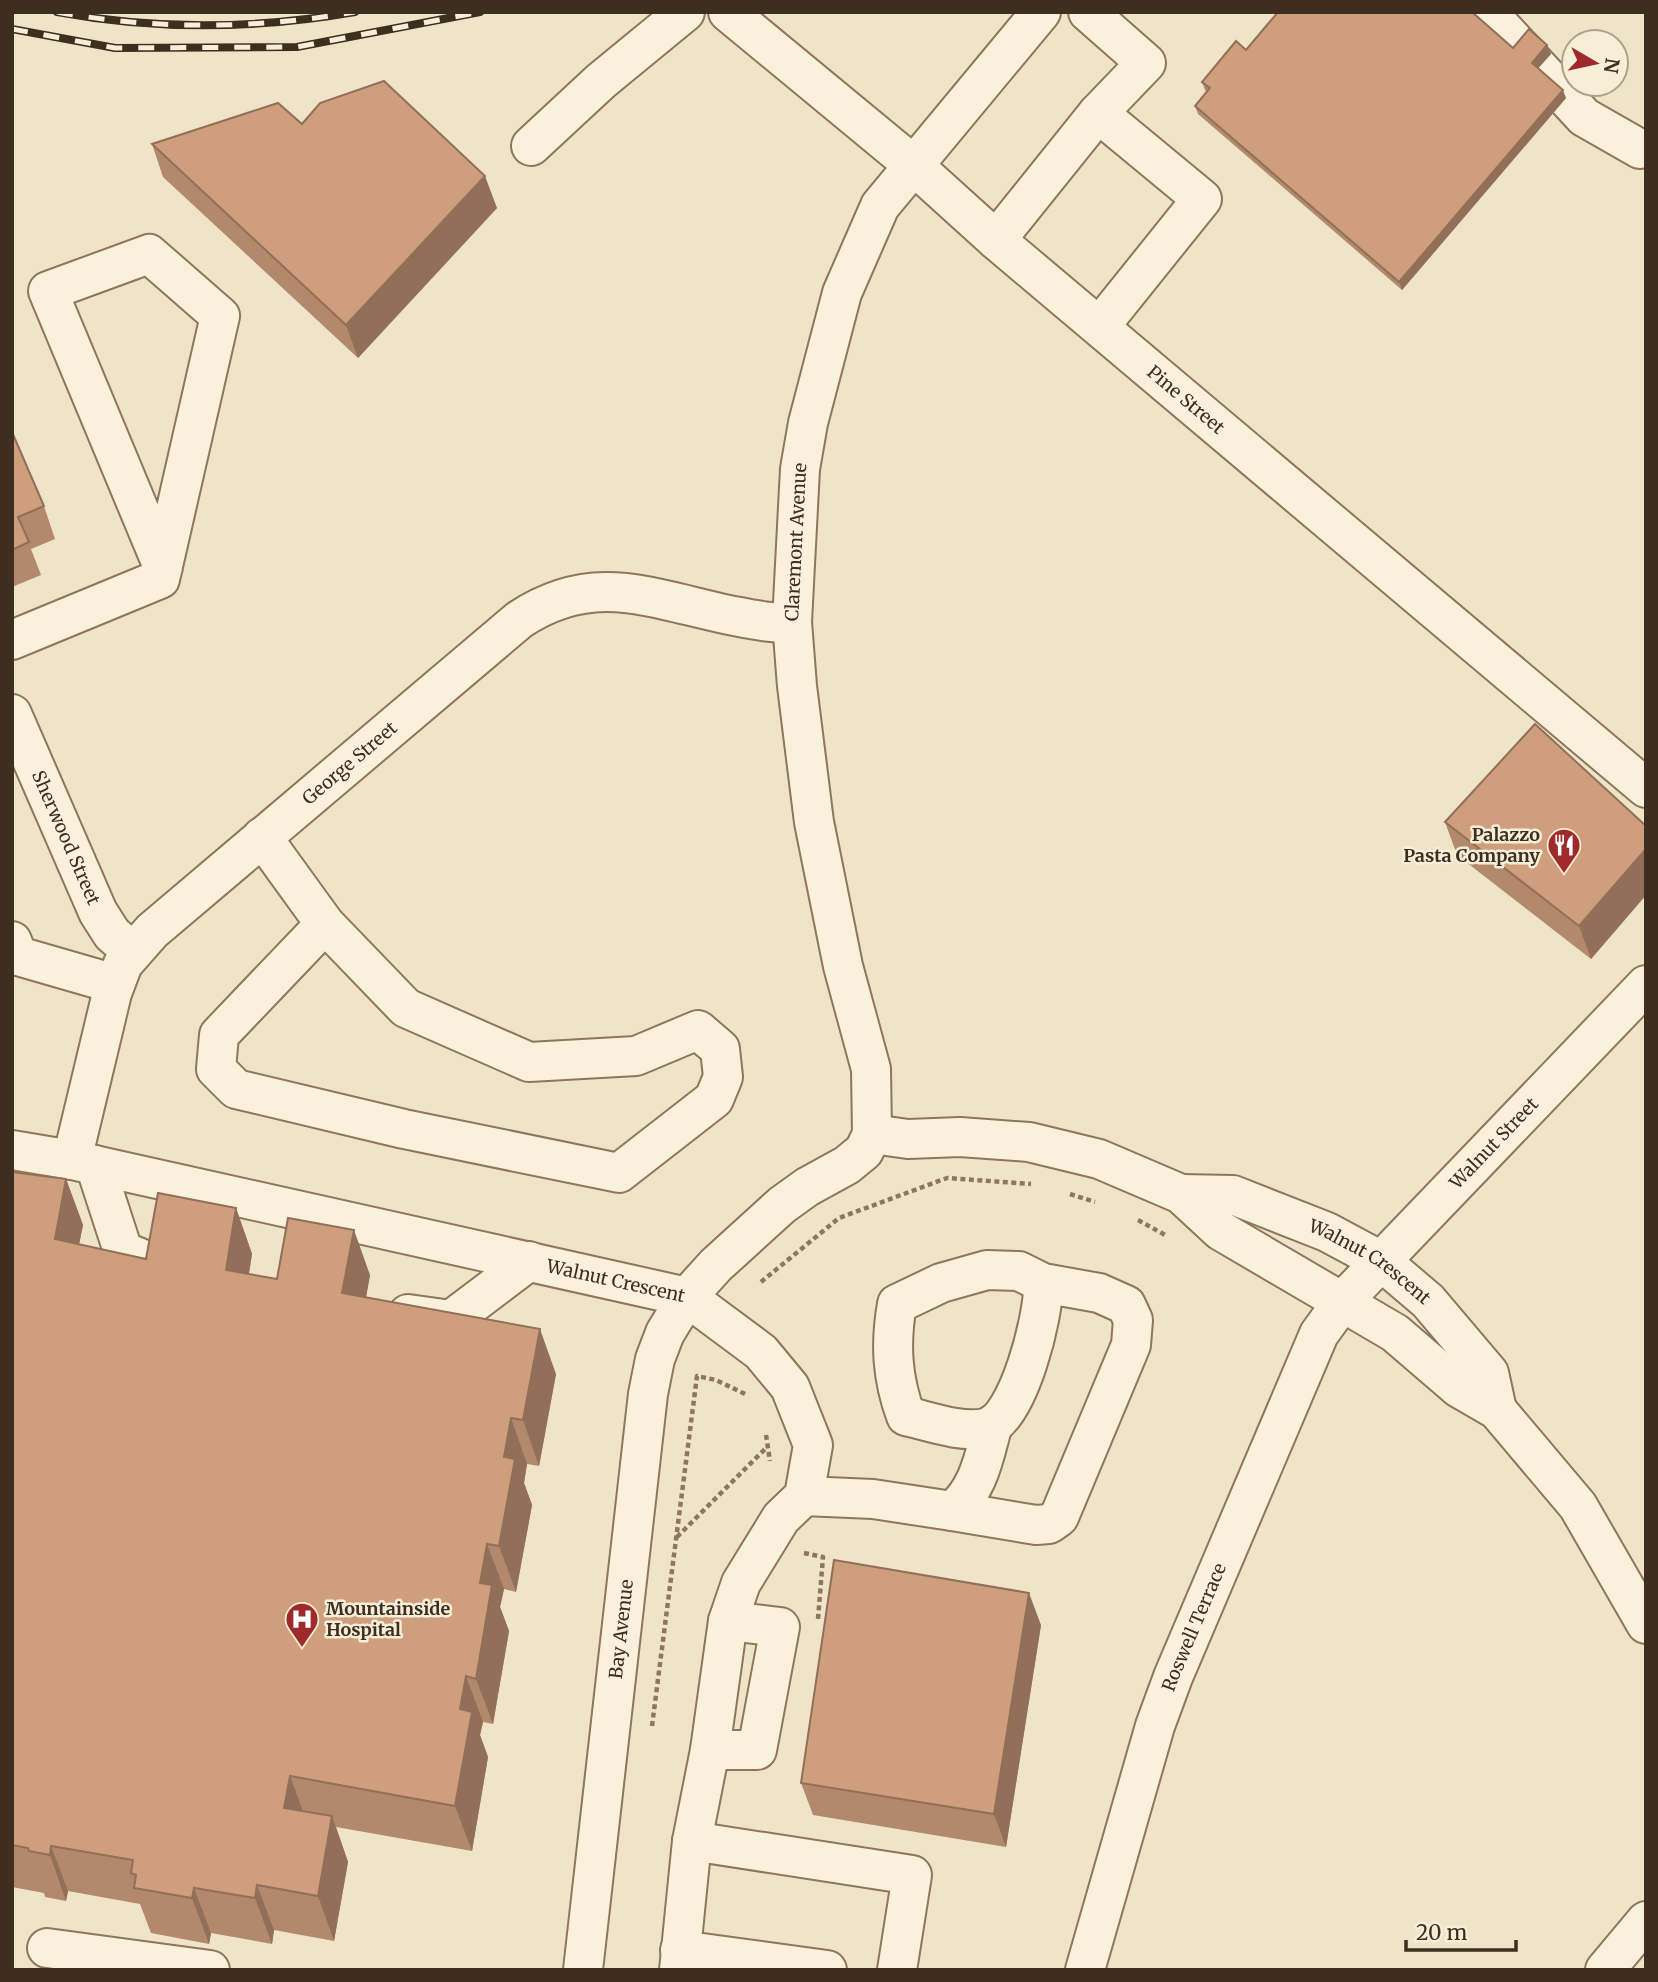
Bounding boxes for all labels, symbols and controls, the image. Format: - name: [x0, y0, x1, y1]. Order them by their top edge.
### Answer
- north arrow: [1560, 28, 1630, 98]
- text: N: [1599, 56, 1625, 75]
- street label: Pine Street: [1142, 360, 1230, 439]
- street label: Claremont Avenue: [780, 461, 812, 622]
- street label: George Street: [297, 716, 402, 810]
- street label: Sherwood Street: [27, 767, 106, 908]
- place label: Palazzo Pasta Company: [1403, 823, 1540, 867]
- restaurant icon: Palazzo Pasta Company: [1545, 826, 1583, 875]
- street label: Walnut Street: [1444, 1092, 1543, 1194]
- street label: Walnut Crescent: [1305, 1214, 1435, 1309]
- street label: Walnut Crescent: [544, 1254, 687, 1307]
- street label: Roswell Terrace: [1157, 1560, 1231, 1695]
- street label: Bay Avenue: [604, 1578, 638, 1680]
- place label: Mountainside Hospital: [326, 1597, 450, 1641]
- hospital icon: Mountainside Hospital: [283, 1600, 321, 1649]
- scale bar: [1406, 1909, 1516, 1953]
- text: 20 m: [1416, 1919, 1468, 1946]

